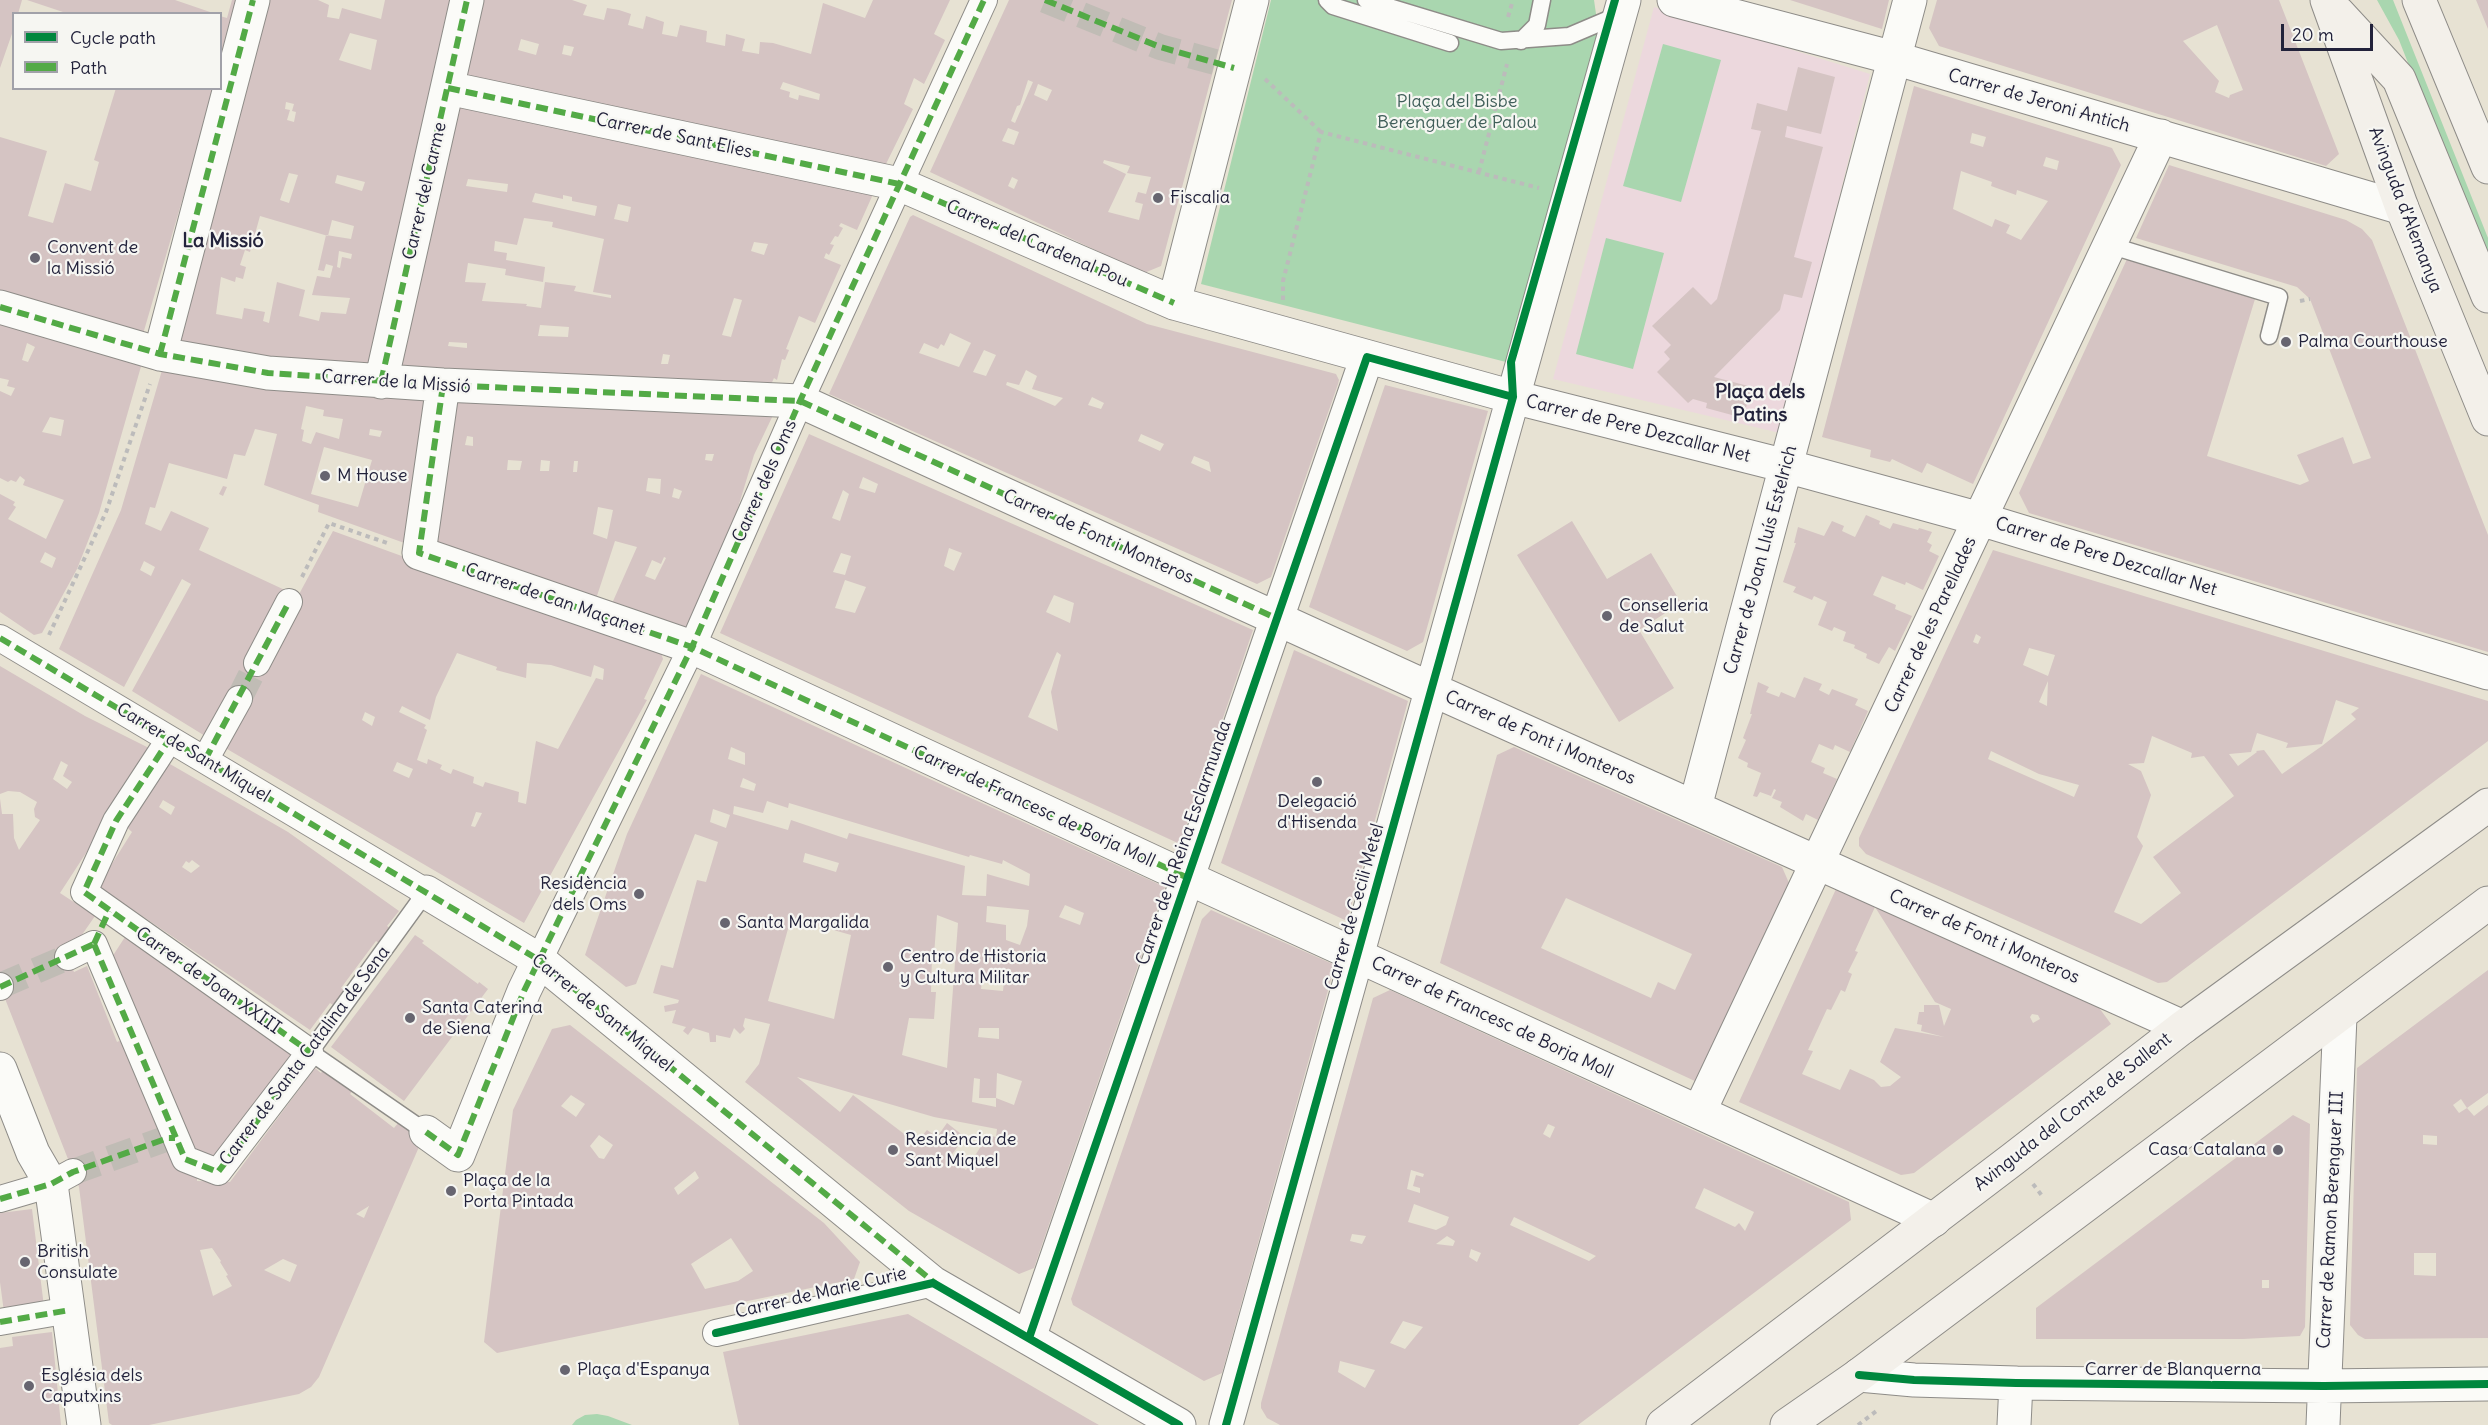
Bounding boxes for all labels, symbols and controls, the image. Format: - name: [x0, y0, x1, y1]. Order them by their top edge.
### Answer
- legend: [12, 12, 222, 90]
- scale bar: [2284, 12, 2376, 50]
- text: 20 m: [2292, 23, 2334, 46]
- text: Cycle path: [70, 26, 156, 49]
- text: Path: [70, 56, 107, 79]
- street label: Carrer de Jeroni Antich: [1946, 65, 2132, 137]
- park label: Plaça del Bisbe Berenguer de Palou: [1377, 91, 1537, 134]
- street label: Carrer de Sant Elies: [594, 109, 754, 163]
- street label: Carrer del Carme: [399, 120, 451, 262]
- street label: Avinguda d'Alemanya: [2363, 124, 2447, 296]
- place label: Fiscalia: [1170, 187, 1230, 209]
- marker: Fiscalia: [1151, 191, 1165, 205]
- street label: Carrer del Cardenal Pou: [943, 196, 1131, 292]
- district label: La Missió: [182, 229, 264, 253]
- place label: Convent de la Missió: [47, 237, 138, 280]
- marker: Convent de la Missió: [28, 251, 42, 265]
- place label: Palma Courthouse: [2298, 331, 2448, 353]
- marker: Palma Courthouse: [2279, 335, 2293, 349]
- street label: Carrer de la Missió: [321, 366, 471, 398]
- district label: Plaça dels Patins: [1715, 380, 1805, 427]
- street label: Carrer de Pere Dezcallar Net: [1523, 391, 1753, 467]
- street label: Carrer dels Oms: [728, 416, 802, 546]
- street label: Carrer de Joan Lluís Estelrich: [1720, 443, 1802, 677]
- place label: M House: [337, 465, 407, 487]
- marker: M House: [318, 469, 332, 483]
- street label: Carrer de Font i Monteros: [999, 485, 1197, 589]
- street label: Carrer de Pere Dezcallar Net: [1992, 513, 2220, 601]
- street label: Carrer de les Parellades: [1881, 533, 1981, 717]
- street label: Carrer de Can Maçanet: [462, 559, 648, 641]
- place label: Conselleria de Salut: [1619, 595, 1709, 638]
- marker: Conselleria de Salut: [1600, 609, 1614, 623]
- street label: Carrer de Font i Monteros: [1441, 686, 1639, 790]
- street label: Carrer de Sant Miquel: [112, 699, 274, 807]
- street label: Carrer de la Reina Esclarmunda: [1132, 718, 1236, 968]
- street label: Carrer de Francesc de Borja Moll: [910, 741, 1158, 873]
- marker: Delegació d'Hisenda: [1310, 775, 1324, 789]
- place label: Delegació d'Hisenda: [1277, 791, 1357, 834]
- street label: Carrer de Cecili Metel: [1321, 821, 1389, 993]
- place label: Residència dels Oms: [540, 873, 627, 916]
- street label: Carrer de Font i Monteros: [1885, 885, 2083, 989]
- marker: Residència dels Oms: [632, 887, 646, 901]
- place label: Santa Margalida: [737, 912, 869, 934]
- marker: Santa Margalida: [718, 916, 732, 930]
- street label: Carrer de Joan XXIII: [131, 923, 285, 1039]
- street label: Carrer de Santa Catalina de Sena: [215, 942, 395, 1170]
- place label: Centro de Historia y Cultura Militar: [900, 946, 1046, 988]
- street label: Carrer de Sant Miquel: [527, 949, 677, 1077]
- street label: Carrer de Francesc de Borja Moll: [1368, 952, 1616, 1084]
- marker: Centro de Historia y Cultura Militar: [881, 960, 895, 974]
- place label: Santa Caterina de Siena: [422, 997, 543, 1040]
- marker: Santa Caterina de Siena: [403, 1011, 417, 1025]
- street label: Avinguda del Comte de Sallent: [1970, 1028, 2176, 1196]
- street label: Carrer de Ramon Berenguer III: [2313, 1091, 2349, 1349]
- place label: Residència de Sant Miquel: [905, 1129, 1017, 1172]
- place label: Casa Catalana: [2148, 1139, 2266, 1161]
- marker: Residència de Sant Miquel: [886, 1143, 900, 1157]
- marker: Casa Catalana: [2271, 1143, 2285, 1157]
- place label: Plaça de la Porta Pintada: [463, 1170, 574, 1212]
- marker: Plaça de la Porta Pintada: [444, 1184, 458, 1198]
- place label: British Consulate: [37, 1241, 118, 1284]
- marker: British Consulate: [18, 1255, 32, 1269]
- street label: Carrer de Marie Curie: [733, 1263, 909, 1323]
- place label: Plaça d'Espanya: [577, 1359, 710, 1381]
- street label: Carrer de Blanquerna: [2085, 1359, 2261, 1381]
- marker: Plaça d'Espanya: [558, 1363, 572, 1377]
- place label: Església dels Caputxins: [41, 1365, 143, 1408]
- marker: Església dels Caputxins: [22, 1379, 36, 1393]

